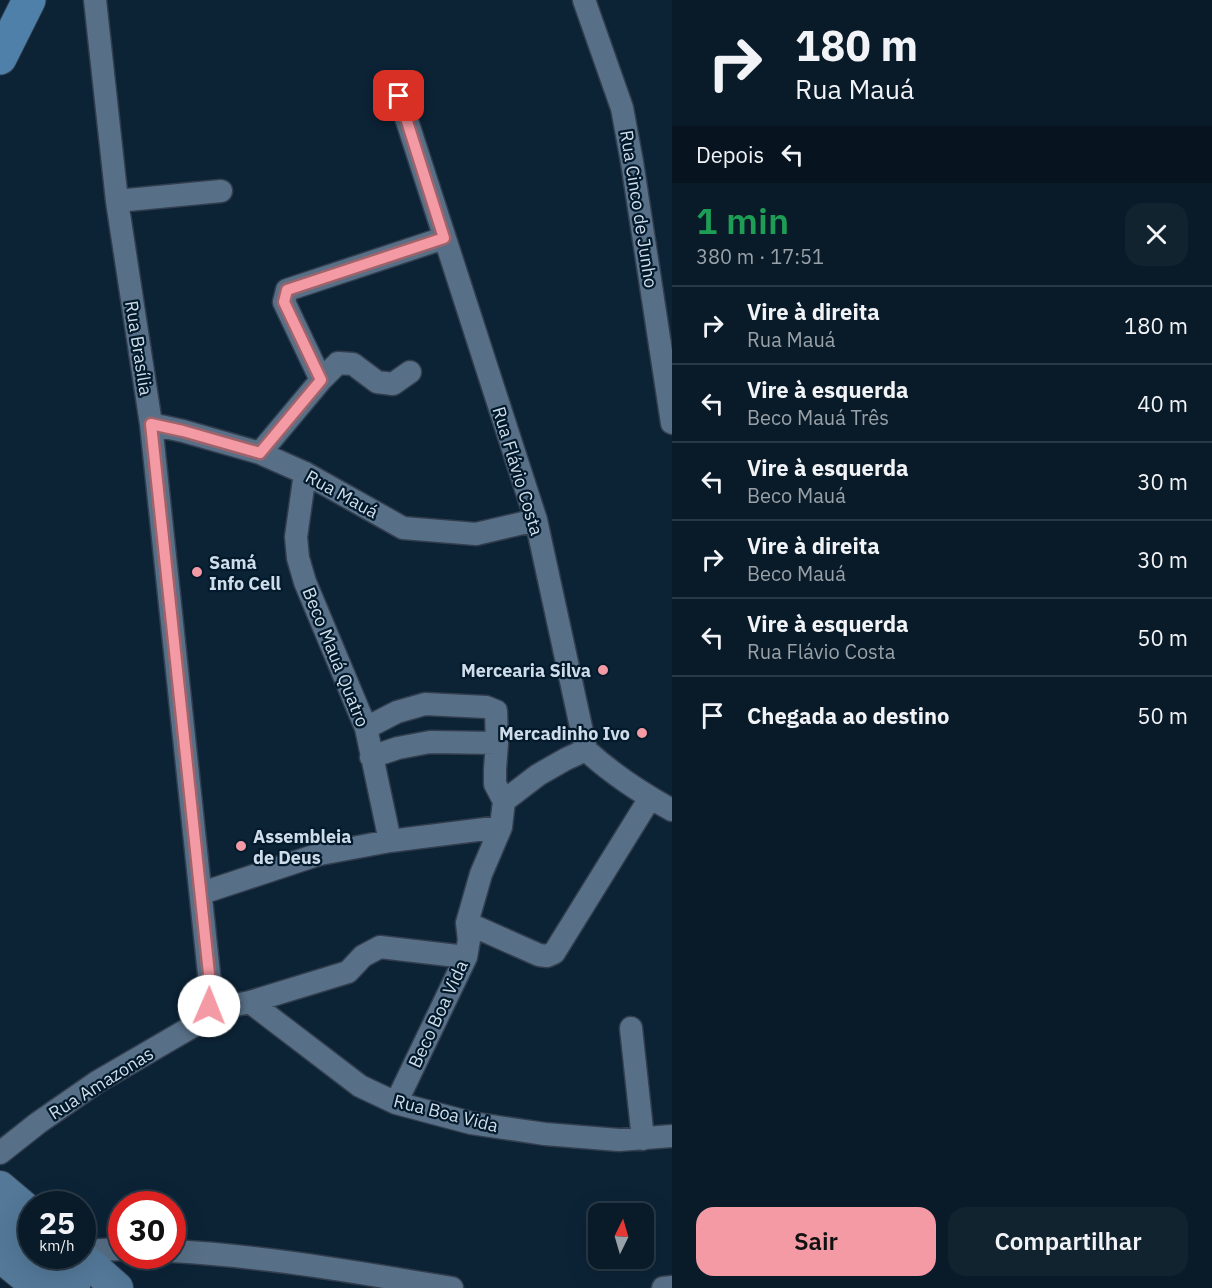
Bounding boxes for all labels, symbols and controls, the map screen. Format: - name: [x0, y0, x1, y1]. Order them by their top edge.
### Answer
- text: 180 m: [795, 18, 918, 73]
- icon: right: [696, 24, 774, 102]
- pin: [373, 70, 424, 121]
- text: Rua Mauá: [795, 71, 915, 106]
- icon: arrive: [382, 79, 415, 112]
- street label: Rua Cinco de Junho: [615, 129, 663, 289]
- icon: left: [776, 138, 809, 171]
- text: Depois: [696, 140, 764, 169]
- text: 1 min: [696, 197, 789, 244]
- button: close: [1125, 203, 1188, 266]
- text: 380 m · 17:51: [696, 243, 824, 270]
- text: Vire à direita: [747, 297, 880, 326]
- street label: Rua Brasília: [120, 299, 158, 397]
- icon: right: [696, 309, 729, 342]
- text: 180 m: [1124, 311, 1188, 340]
- text: Rua Mauá: [747, 326, 836, 353]
- text: Vire à esquerda: [747, 375, 909, 404]
- icon: left: [696, 387, 729, 420]
- text: 40 m: [1137, 389, 1188, 418]
- street label: Rua Flávio Costa: [487, 404, 549, 539]
- text: Beco Mauá Três: [747, 404, 889, 431]
- text: Vire à esquerda: [747, 453, 909, 482]
- street label: Rua Mauá: [302, 465, 383, 524]
- icon: left: [696, 465, 729, 498]
- text: 30 m: [1137, 467, 1188, 496]
- text: Beco Mauá: [747, 482, 846, 509]
- text: Vire à direita: [747, 531, 880, 560]
- icon: right: [696, 543, 729, 576]
- text: 30 m: [1137, 545, 1188, 574]
- place label: Samá Info Cell: [209, 551, 281, 595]
- text: Beco Mauá: [747, 560, 846, 587]
- marker: Samá Info Cell: [190, 565, 204, 579]
- street label: Beco Mauá Quatro: [297, 584, 375, 730]
- text: Vire à esquerda: [747, 609, 909, 638]
- icon: left: [696, 621, 729, 654]
- text: 50 m: [1137, 623, 1188, 652]
- text: Rua Flávio Costa: [747, 638, 895, 665]
- place label: Mercearia Silva: [461, 659, 591, 682]
- marker: Mercearia Silva: [596, 663, 610, 677]
- icon: arrive: [696, 699, 729, 732]
- text: Chegada ao destino: [747, 701, 950, 730]
- text: 50 m: [1137, 701, 1188, 730]
- place label: Mercadinho Ivo: [499, 722, 630, 745]
- marker: Mercadinho Ivo: [635, 726, 649, 740]
- place label: Assembleia de Deus: [253, 825, 351, 869]
- marker: Assembleia de Deus: [234, 839, 248, 853]
- street label: Beco Boa Vida: [403, 956, 473, 1071]
- position arrow: [177, 974, 241, 1038]
- street label: Rua Amazonas: [44, 1042, 158, 1124]
- street label: Rua Boa Vida: [391, 1089, 501, 1137]
- speed limit sign: 30: [108, 1191, 186, 1269]
- text: 25: [39, 1203, 75, 1242]
- north arrow: [588, 1203, 654, 1269]
- map controls: [588, 1203, 654, 1269]
- button: Sair: [696, 1207, 936, 1276]
- button: Compartilhar: [948, 1207, 1188, 1276]
- text: km/h: [39, 1236, 75, 1255]

